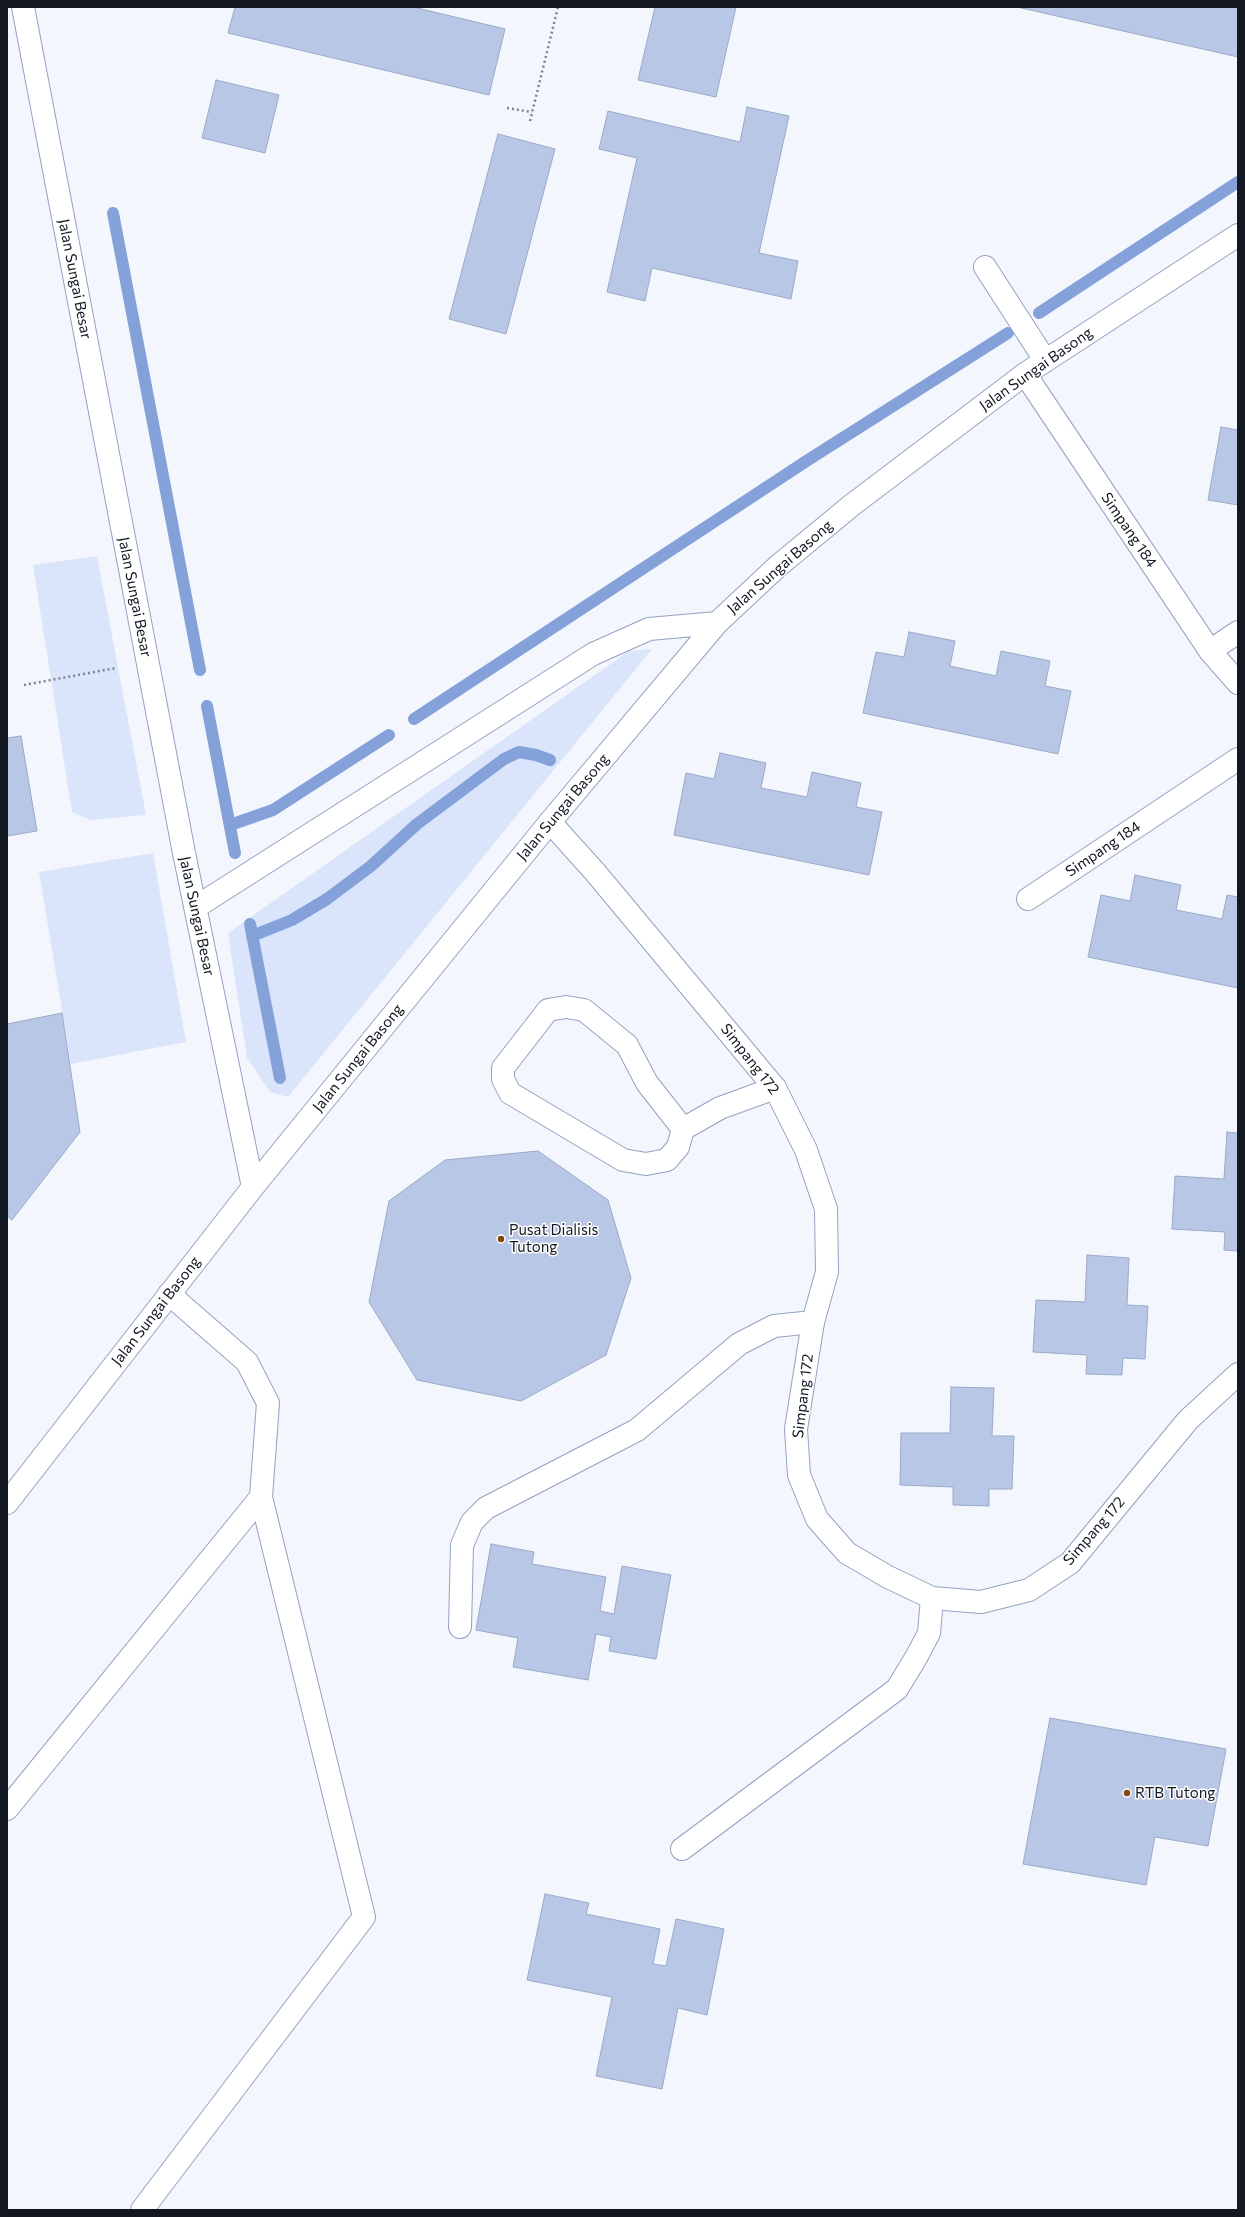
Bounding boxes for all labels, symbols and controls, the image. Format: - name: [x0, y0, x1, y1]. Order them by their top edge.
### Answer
- street label: Jalan Sungai Besar: [55, 217, 95, 341]
- street label: Jalan Sungai Basong: [976, 323, 1096, 415]
- street label: Simpang 184: [1097, 489, 1161, 571]
- street label: Jalan Sungai Basong: [724, 516, 836, 618]
- street label: Jalan Sungai Besar: [115, 535, 155, 659]
- street label: Jalan Sungai Basong: [513, 750, 613, 864]
- street label: Simpang 184: [1062, 817, 1144, 881]
- street label: Jalan Sungai Besar: [176, 854, 218, 978]
- street label: Jalan Sungai Basong: [309, 1000, 407, 1116]
- street label: Simpang 172: [717, 1020, 783, 1098]
- place label: Pusat Dialisis Tutong: [509, 1221, 598, 1256]
- marker: Pusat Dialisis Tutong: [496, 1234, 506, 1244]
- street label: Jalan Sungai Basong: [108, 1253, 204, 1369]
- street label: Simpang 172: [789, 1353, 817, 1439]
- street label: Simpang 172: [1059, 1493, 1129, 1569]
- place label: RTB Tutong: [1135, 1784, 1215, 1802]
- marker: RTB Tutong: [1122, 1788, 1132, 1798]

